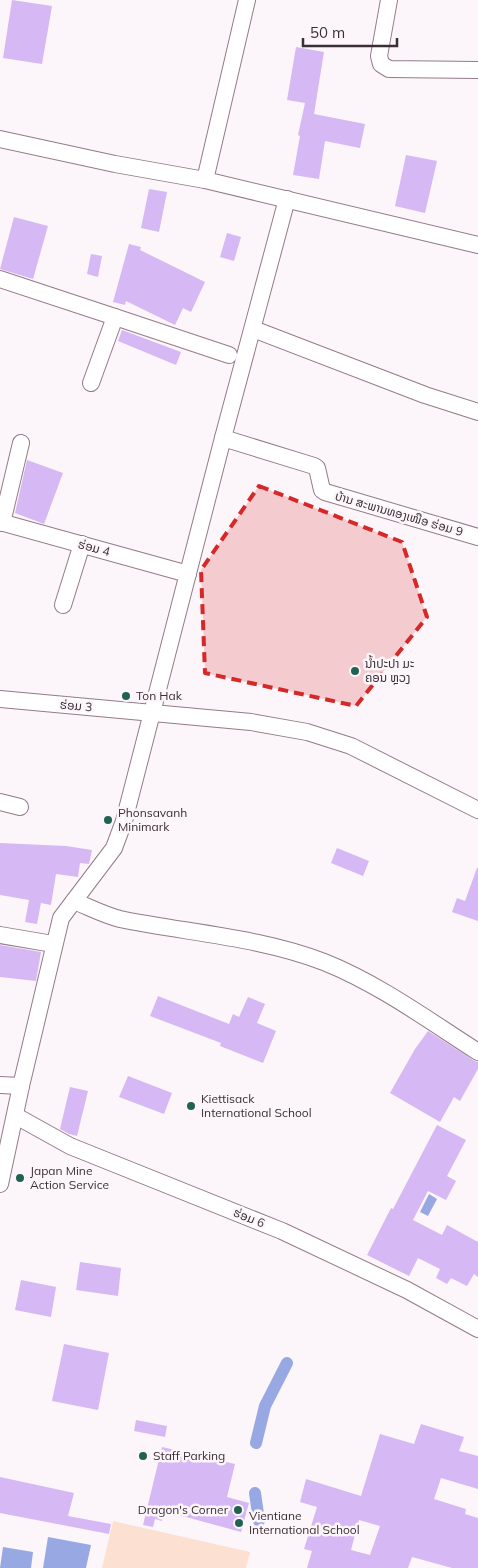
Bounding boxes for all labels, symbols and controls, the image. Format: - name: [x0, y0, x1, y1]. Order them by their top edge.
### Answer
- scale bar: [303, 15, 397, 47]
- text: 50 m: [310, 23, 345, 42]
- street label: ບ້ານ ສະພານທອງເໜືອ ຮ່ອມ 9: [333, 488, 465, 539]
- street label: ຮ່ອມ 4: [76, 536, 112, 559]
- place label: ນ້ຳປະປາ ມະ ຄອນ ຫຼວງ: [365, 655, 414, 685]
- marker: ນ້ຳປະປາ ມະ ຄອນ ຫຼວງ: [349, 665, 361, 677]
- place label: Ton Hak: [136, 688, 183, 703]
- marker: Ton Hak: [120, 690, 132, 702]
- street label: ຮ່ອມ 3: [59, 697, 93, 714]
- place label: Phonsavanh Minimark: [118, 805, 187, 834]
- marker: Phonsavanh Minimark: [102, 814, 114, 826]
- place label: Kiettisack International School: [201, 1091, 312, 1120]
- marker: Kiettisack International School: [185, 1100, 197, 1112]
- place label: Japan Mine Action Service: [30, 1163, 109, 1192]
- marker: Japan Mine Action Service: [14, 1172, 26, 1184]
- street label: ຮ່ອມ 6: [231, 1204, 267, 1231]
- place label: Staff Parking: [153, 1448, 225, 1463]
- marker: Staff Parking: [137, 1450, 149, 1462]
- place label: Dragon's Corner: [138, 1502, 229, 1517]
- marker: Dragon's Corner: [232, 1504, 244, 1516]
- place label: Vientiane International School: [249, 1508, 360, 1537]
- marker: Vientiane International School: [233, 1517, 245, 1529]

